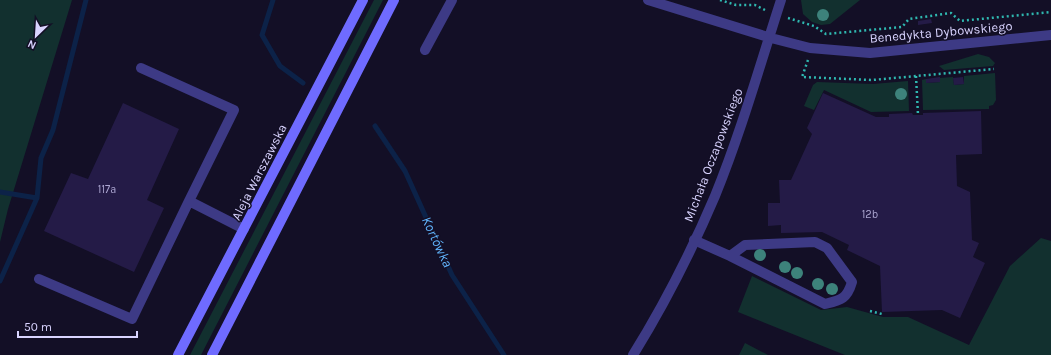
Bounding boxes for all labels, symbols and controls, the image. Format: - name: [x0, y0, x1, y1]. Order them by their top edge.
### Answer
- north arrow: [16, 16, 56, 56]
- street label: Benedykta Dybowskiego: [869, 18, 1013, 46]
- text: N: [26, 37, 38, 52]
- street label: Michała Oczapowskiego: [681, 86, 745, 224]
- street label: Aleja Warszawska: [228, 121, 290, 223]
- house number: 117a: [98, 183, 116, 196]
- house number: 12b: [862, 208, 878, 221]
- water label: Kortówka: [418, 214, 456, 270]
- scale bar: [18, 313, 137, 339]
- text: 50 m: [24, 320, 52, 334]

